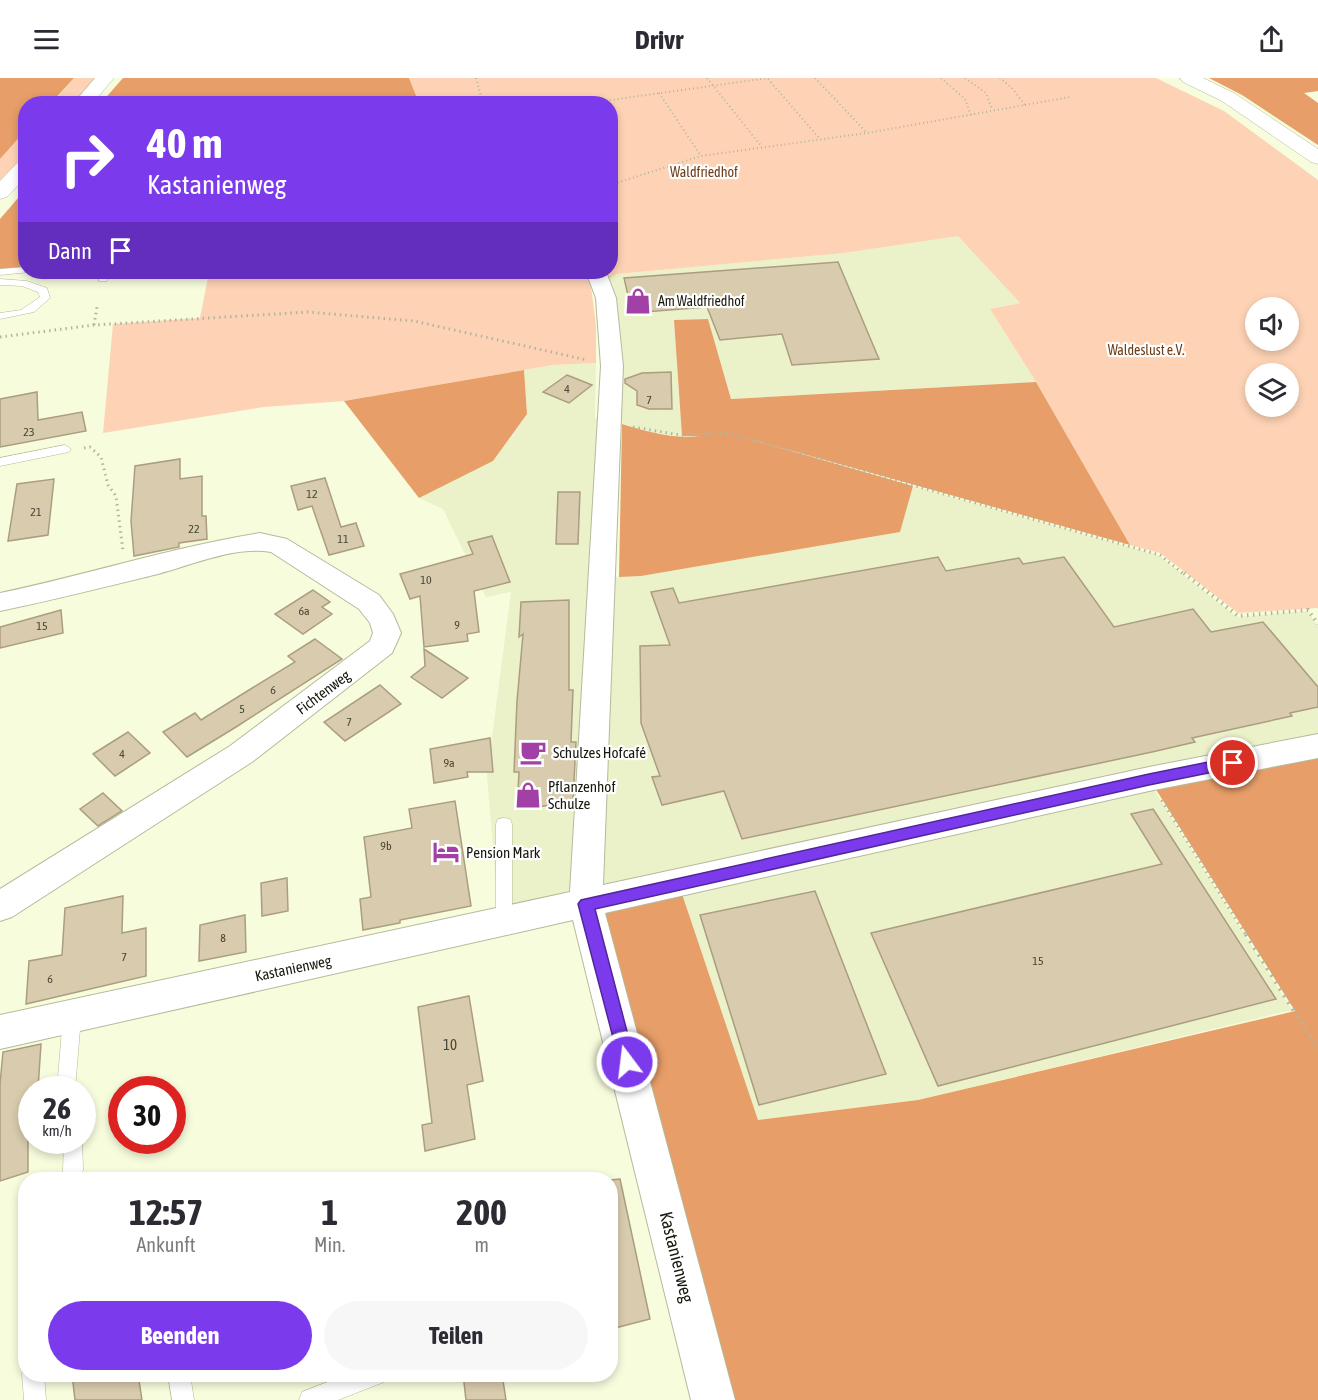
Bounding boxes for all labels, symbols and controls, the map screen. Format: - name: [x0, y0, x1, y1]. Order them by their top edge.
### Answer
- icon: menu: [30, 23, 63, 56]
- icon: share: [1255, 23, 1288, 56]
- text: Drivr: [635, 24, 683, 55]
- text: 40 m: [147, 119, 222, 167]
- icon: right: [48, 120, 126, 198]
- park label: Waldfriedhof: [670, 164, 738, 180]
- text: Kastanienweg: [147, 169, 286, 200]
- icon: arrive: [104, 234, 137, 267]
- text: Dann: [48, 238, 92, 264]
- shop icon: Am Waldfriedhof: [623, 286, 653, 316]
- place label: Am Waldfriedhof: [658, 293, 745, 309]
- map controls: [1245, 297, 1299, 417]
- button: sound: [1245, 297, 1299, 351]
- park label: Waldeslust e.V.: [1108, 342, 1184, 358]
- button: layers: [1245, 363, 1299, 417]
- house number: 4: [564, 382, 570, 396]
- house number: 7: [646, 393, 652, 407]
- house number: 23: [23, 425, 35, 439]
- house number: 12: [306, 487, 318, 501]
- house number: 21: [30, 505, 42, 519]
- house number: 22: [188, 522, 200, 536]
- house number: 11: [337, 532, 349, 546]
- house number: 10: [420, 573, 432, 587]
- house number: 6a: [298, 604, 310, 618]
- house number: 9: [454, 618, 460, 632]
- house number: 15: [36, 619, 48, 633]
- street label: Fichtenweg: [293, 666, 354, 718]
- house number: 6: [270, 683, 276, 697]
- house number: 5: [239, 702, 245, 716]
- house number: 7: [346, 715, 352, 729]
- cafe icon: Schulzes Hofcafé: [518, 737, 548, 767]
- pin: [1207, 737, 1258, 788]
- place label: Schulzes Hofcafé: [553, 744, 646, 761]
- icon: arrive: [1216, 746, 1249, 779]
- house number: 4: [119, 747, 125, 761]
- house number: 9a: [443, 756, 455, 770]
- place label: Pflanzenhof Schulze: [548, 778, 616, 812]
- shop icon: Pflanzenhof Schulze: [513, 780, 543, 810]
- hotel icon: Pension Mark: [431, 837, 461, 867]
- house number: 9b: [380, 839, 392, 853]
- place label: Pension Mark: [466, 844, 541, 861]
- house number: 8: [220, 931, 226, 945]
- house number: 7: [121, 950, 127, 964]
- street label: Kastanienweg: [253, 952, 333, 984]
- house number: 15: [1032, 954, 1044, 968]
- house number: 6: [47, 972, 53, 986]
- position arrow: [595, 1030, 659, 1094]
- house number: 10: [443, 1036, 457, 1053]
- speed limit sign: 30: [108, 1076, 186, 1154]
- text: 26: [43, 1091, 71, 1125]
- text: km/h: [42, 1122, 72, 1139]
- text: 12:57: [129, 1191, 203, 1233]
- text: 1: [321, 1191, 338, 1233]
- text: 200: [456, 1191, 507, 1233]
- street label: Kastanienweg: [656, 1209, 698, 1305]
- text: Ankunft: [137, 1233, 195, 1256]
- text: Min.: [314, 1233, 345, 1256]
- text: m: [474, 1233, 489, 1256]
- button: Beenden: [48, 1301, 312, 1370]
- button: Teilen: [324, 1301, 588, 1370]

